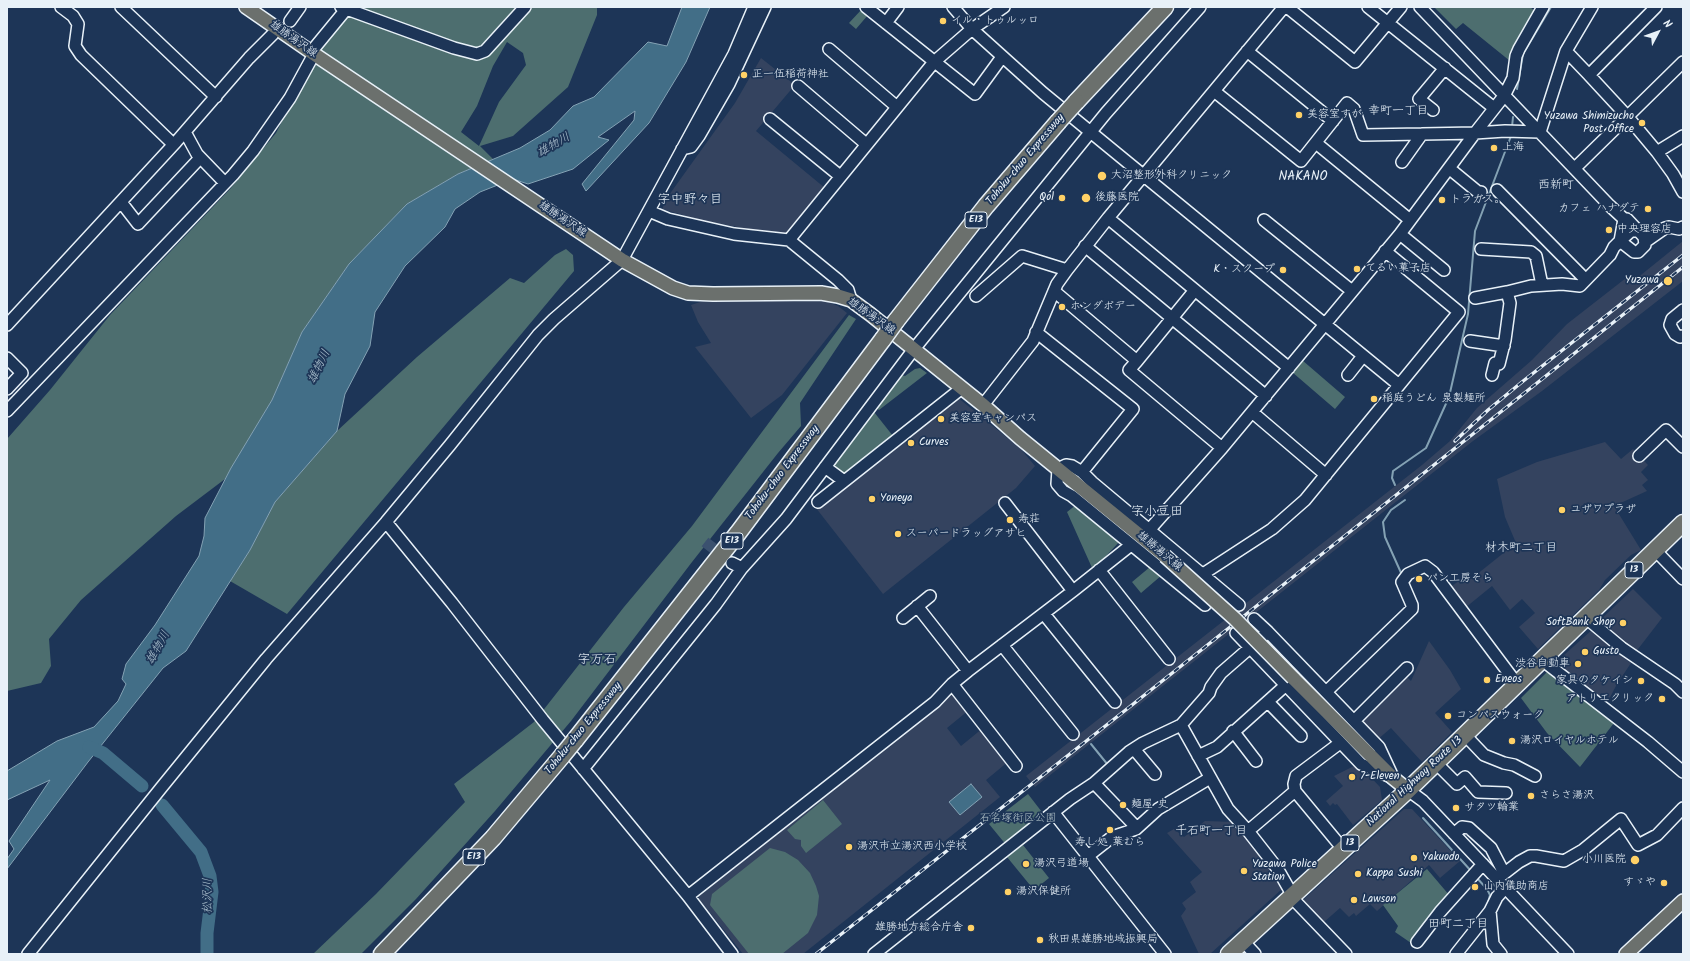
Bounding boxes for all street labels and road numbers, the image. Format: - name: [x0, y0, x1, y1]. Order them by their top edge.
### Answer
- street label: 雄勝湯沢線: [267, 19, 319, 61]
- street label: Tohoku-chuo Expressway: [984, 112, 1068, 208]
- street label: 雄勝湯沢線: [536, 199, 588, 241]
- road number: E13: [965, 212, 987, 228]
- street label: 雄勝湯沢線: [845, 296, 897, 338]
- street label: Tohoku-chuo Expressway: [743, 423, 823, 523]
- street label: 雄勝湯沢線: [1134, 529, 1184, 575]
- road number: E13: [721, 533, 743, 549]
- road number: 13: [1625, 562, 1643, 578]
- street label: Tohoku-chuo Expressway: [543, 680, 625, 778]
- street label: National Highway Route 13: [1364, 734, 1466, 830]
- road number: 13: [1341, 835, 1359, 851]
- road number: E13: [463, 849, 485, 865]

